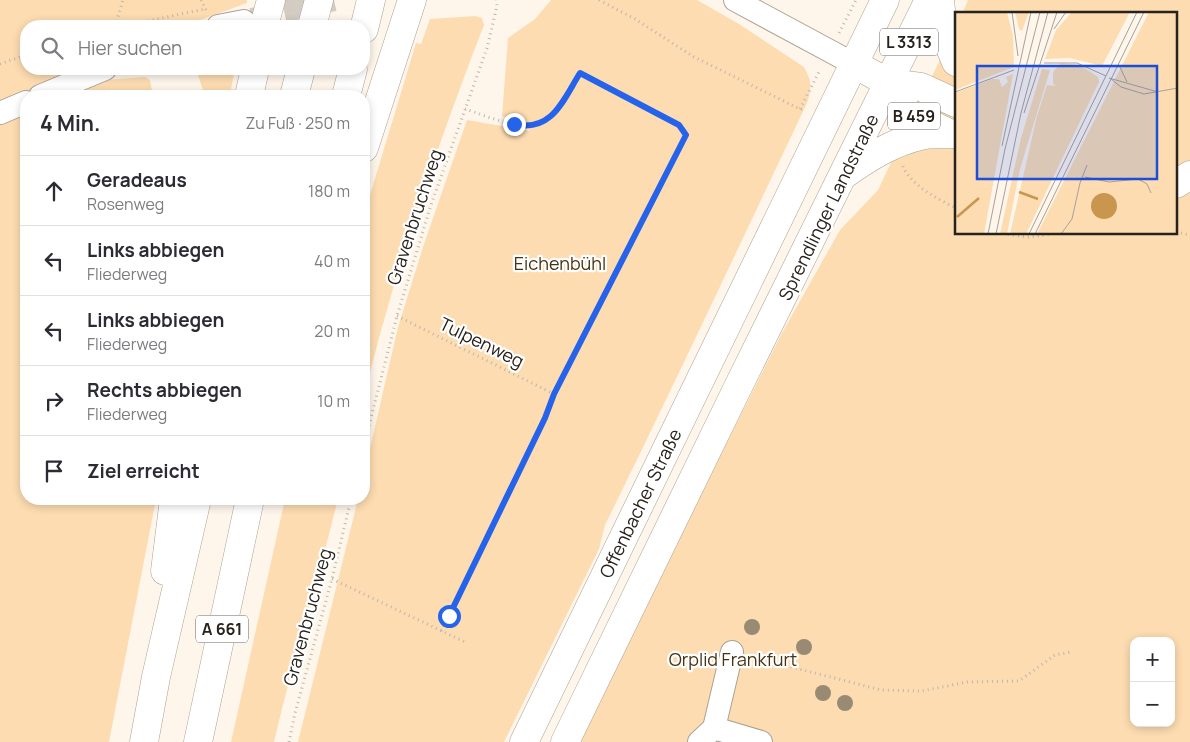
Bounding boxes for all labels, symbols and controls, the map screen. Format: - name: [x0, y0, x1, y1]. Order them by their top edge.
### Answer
- inset map: [955, 12, 1178, 235]
- search box: [20, 20, 370, 75]
- road number: L 3313: [880, 28, 938, 56]
- icon: search: [38, 34, 66, 62]
- text: Hier suchen: [78, 35, 182, 61]
- road number: B 459: [888, 102, 940, 130]
- text: 4 Min.: [40, 109, 100, 137]
- street label: Sprendlinger Landstraße: [772, 110, 884, 304]
- text: Zu Fuß · 250 m: [245, 112, 350, 134]
- route end: [503, 113, 526, 136]
- street label: Gravenbruchweg: [381, 146, 447, 288]
- text: Geradeaus: [87, 167, 187, 193]
- icon: ahead: [40, 177, 68, 205]
- text: 180 m: [308, 180, 350, 202]
- text: Rosenweg: [87, 193, 164, 215]
- text: Links abbiegen: [87, 237, 224, 263]
- icon: left: [40, 247, 68, 275]
- text: 40 m: [314, 250, 350, 272]
- park label: Eichenbühl: [514, 251, 606, 275]
- text: Fliederweg: [87, 263, 167, 285]
- text: Links abbiegen: [87, 307, 224, 333]
- street label: Tulpenweg: [436, 311, 528, 373]
- icon: left: [40, 317, 68, 345]
- text: 20 m: [314, 320, 350, 342]
- text: Fliederweg: [87, 333, 167, 355]
- text: Rechts abbiegen: [87, 377, 242, 403]
- icon: right: [40, 387, 68, 415]
- text: 10 m: [317, 390, 350, 412]
- text: Fliederweg: [87, 403, 167, 425]
- street label: Offenbacher Straße: [593, 424, 687, 582]
- icon: arrive: [40, 457, 68, 485]
- text: Ziel erreicht: [87, 458, 200, 484]
- street label: Gravenbruchweg: [277, 546, 337, 688]
- route start: [438, 605, 461, 628]
- road number: A 661: [196, 616, 248, 642]
- map controls: [1130, 637, 1175, 727]
- button: +: [1130, 637, 1175, 682]
- park label: Orplid Frankfurt: [669, 647, 797, 671]
- button: −: [1130, 682, 1175, 727]

